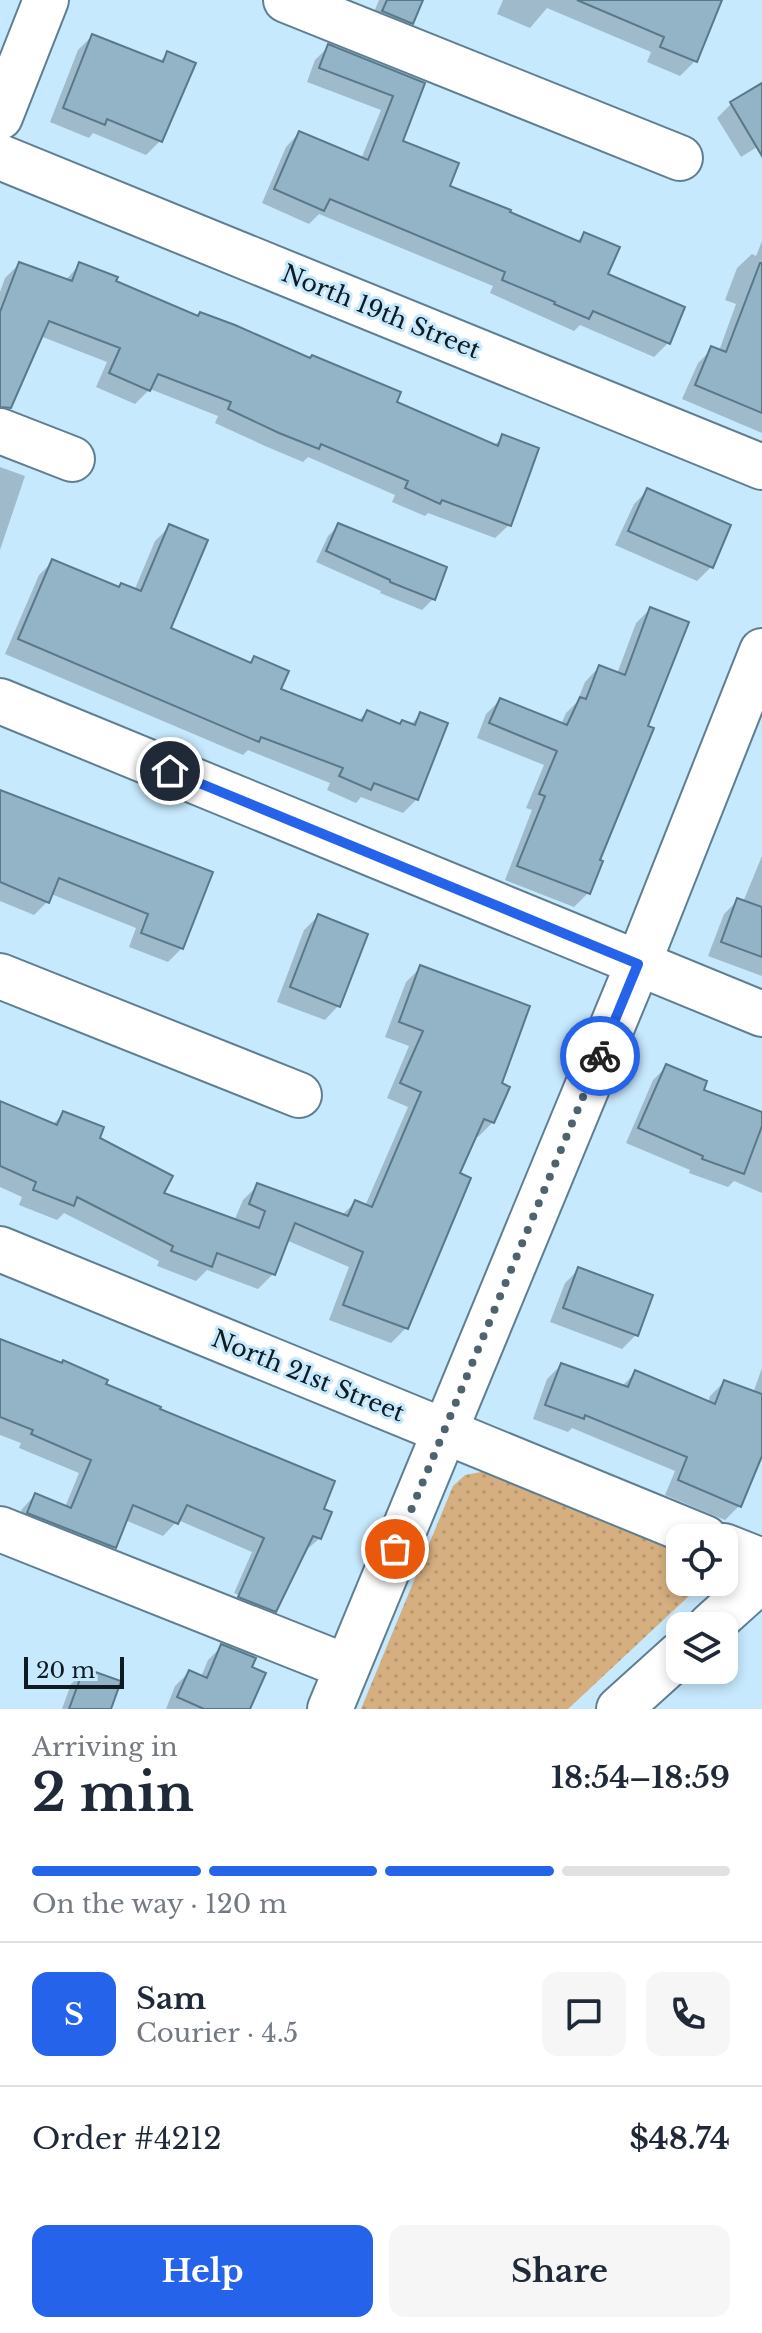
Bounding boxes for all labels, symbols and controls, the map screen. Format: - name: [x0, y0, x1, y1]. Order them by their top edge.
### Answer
- street label: North 19th Street: [278, 259, 485, 365]
- pin: [136, 737, 204, 805]
- icon: home: [148, 749, 192, 793]
- courier: [560, 1016, 640, 1096]
- icon: bike: [578, 1034, 622, 1078]
- street label: North 21st Street: [208, 1324, 409, 1427]
- pin: [361, 1515, 429, 1583]
- map controls: [666, 1524, 738, 1684]
- button: locate: [666, 1524, 738, 1596]
- icon: bag: [373, 1527, 417, 1571]
- button: layers: [666, 1612, 738, 1684]
- scale bar: [24, 1653, 124, 1689]
- text: 20 m: [36, 1657, 95, 1684]
- text: Arriving in: [32, 1731, 178, 1763]
- text: 18:54–18:59: [551, 1759, 730, 1796]
- text: 2 min: [32, 1761, 194, 1825]
- text: On the way · 120 m: [32, 1888, 287, 1920]
- button: chat: [542, 1972, 626, 2056]
- button: phone: [646, 1972, 730, 2056]
- text: Sam: [136, 1980, 206, 2017]
- text: S: [64, 1996, 84, 2033]
- text: Courier · 4.5: [136, 2017, 298, 2049]
- text: Order #4212: [32, 2120, 222, 2157]
- text: $48.74: [629, 2120, 730, 2157]
- button: Help: [32, 2225, 373, 2317]
- button: Share: [389, 2225, 730, 2317]

